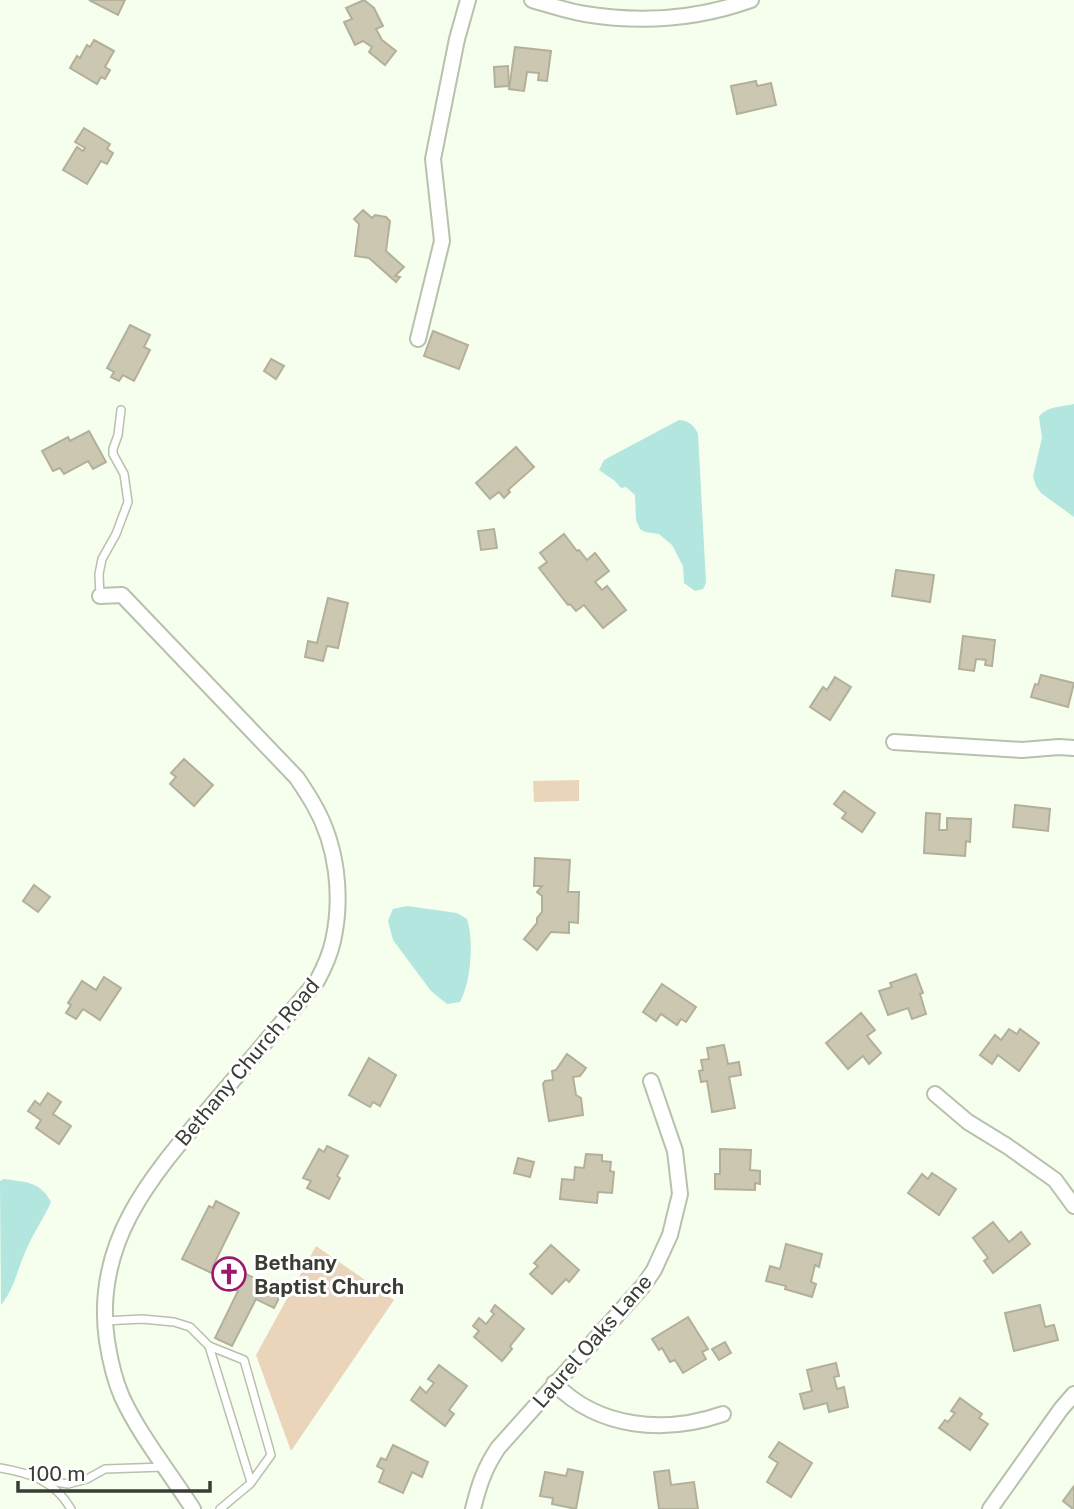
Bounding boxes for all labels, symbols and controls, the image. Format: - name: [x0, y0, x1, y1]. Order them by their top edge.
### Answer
- street label: Bethany Church Road: [170, 973, 324, 1151]
- place label: Bethany Baptist Church: [254, 1250, 404, 1299]
- church icon: Bethany Baptist Church: [210, 1255, 248, 1293]
- street label: Laurel Oaks Lane: [527, 1269, 657, 1413]
- scale bar: [18, 1450, 210, 1494]
- text: 100 m: [28, 1461, 85, 1486]

